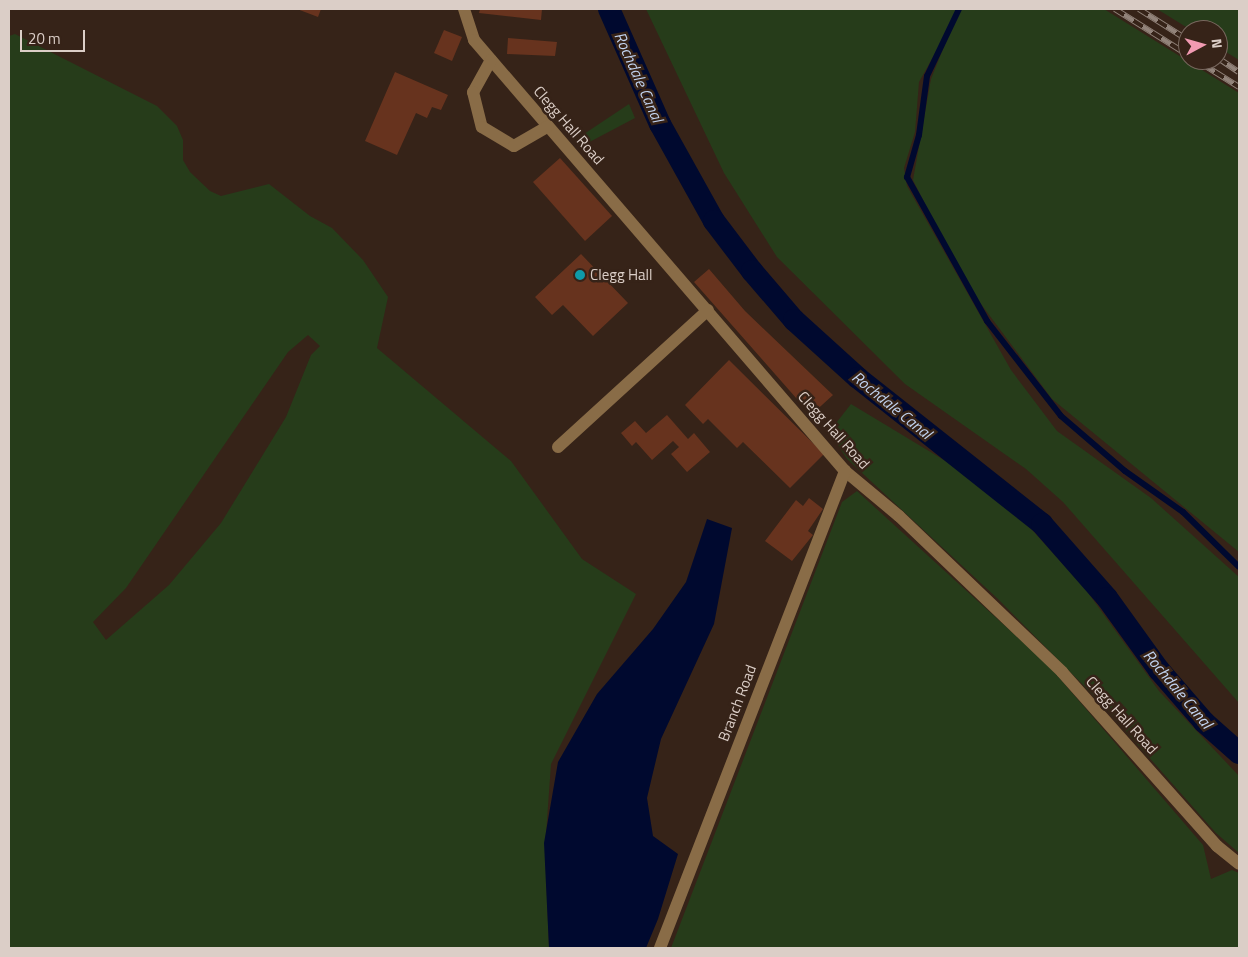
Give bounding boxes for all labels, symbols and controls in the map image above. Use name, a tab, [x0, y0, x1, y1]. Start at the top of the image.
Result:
scale bar	[22, 20, 88, 52]
north arrow	[1178, 20, 1228, 70]
text: 20 m	[28, 27, 61, 50]
water label: Rochdale Canal	[611, 29, 667, 125]
text: N	[1206, 38, 1228, 49]
street label: Clegg Hall Road	[530, 82, 608, 168]
place label: Clegg Hall	[590, 266, 652, 284]
marker: Clegg Hall	[574, 269, 586, 281]
water label: Rochdale Canal	[848, 367, 936, 443]
street label: Clegg Hall Road	[794, 387, 874, 473]
water label: Rochdale Canal	[1139, 646, 1217, 732]
street label: Branch Road	[714, 662, 760, 744]
street label: Clegg Hall Road	[1082, 672, 1162, 758]

